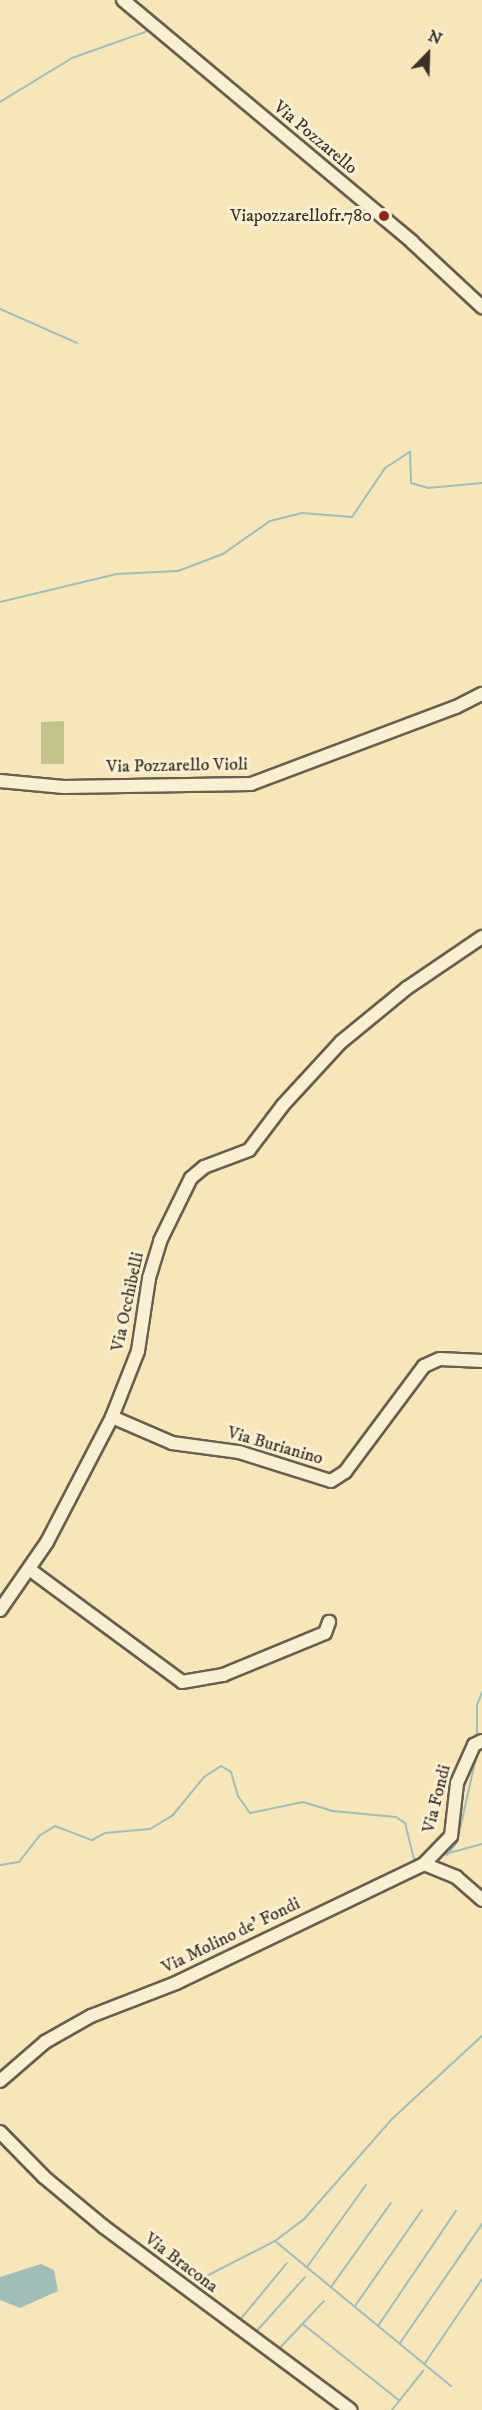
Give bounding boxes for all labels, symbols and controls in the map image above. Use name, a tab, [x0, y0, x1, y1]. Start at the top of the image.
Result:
north arrow	[398, 24, 458, 84]
text: N	[425, 26, 445, 49]
street label: Via Pozzarello	[269, 97, 361, 179]
place label: Viapozzarellofr.780	[230, 205, 372, 227]
marker: Viapozzarellofr.780	[377, 209, 391, 223]
street label: Via Pozzarello Violi	[106, 754, 248, 778]
street label: Via Occhibelli	[107, 1250, 149, 1354]
street label: Via Burianino	[225, 1422, 325, 1470]
street label: Via Fondi	[418, 1763, 456, 1835]
street label: Via Molino de' Fondi	[158, 1893, 304, 1979]
street label: Via Bracona	[140, 2228, 222, 2298]

